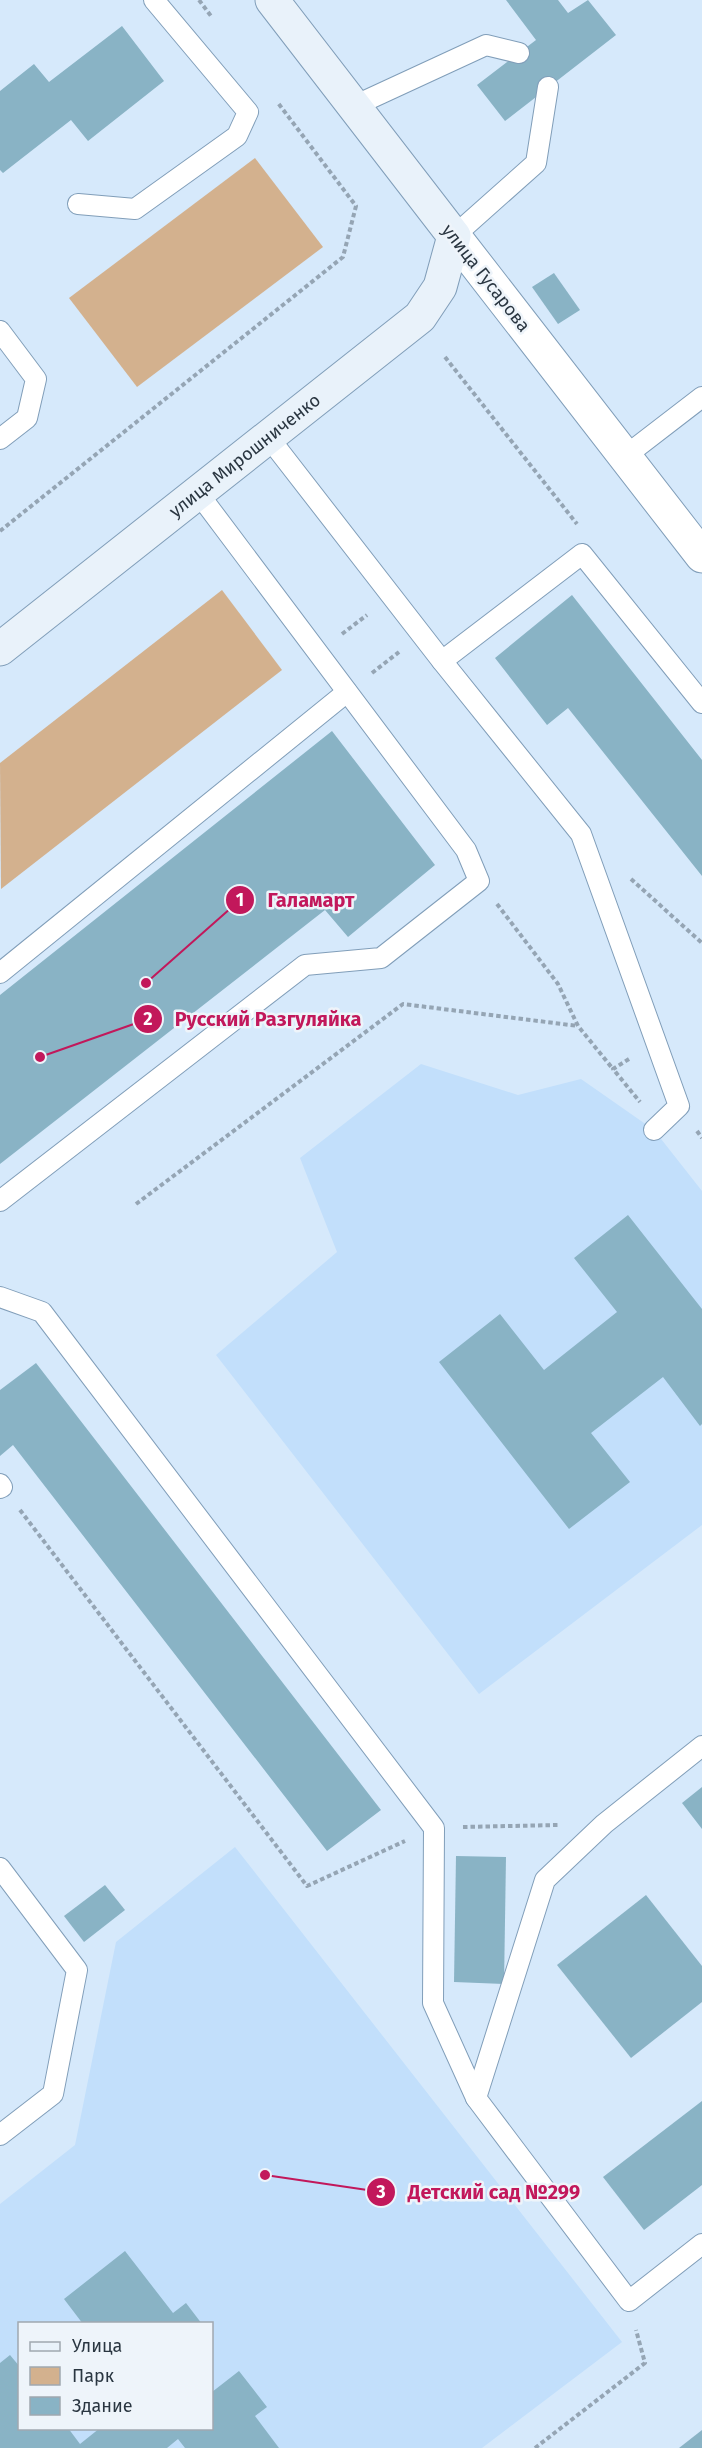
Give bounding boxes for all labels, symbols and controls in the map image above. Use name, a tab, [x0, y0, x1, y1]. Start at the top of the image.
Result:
street label: улица Гусарова	[437, 220, 535, 336]
street label: улица Мирошниченко	[165, 389, 325, 522]
callout: Галамарт	[225, 881, 366, 919]
text: Галамарт	[268, 888, 355, 912]
text: 1	[236, 889, 244, 911]
callout: Русский Разгуляйка	[133, 1000, 374, 1038]
text: Русский Разгуляйка	[175, 1007, 361, 1031]
text: 2	[143, 1008, 153, 1030]
callout: Детский сад №299	[366, 2173, 592, 2211]
text: Детский сад №299	[407, 2180, 580, 2204]
text: 3	[375, 2181, 386, 2203]
legend	[18, 2322, 213, 2430]
text: Улица	[72, 2335, 122, 2357]
text: Парк	[72, 2365, 115, 2387]
text: Здание	[72, 2395, 133, 2417]

